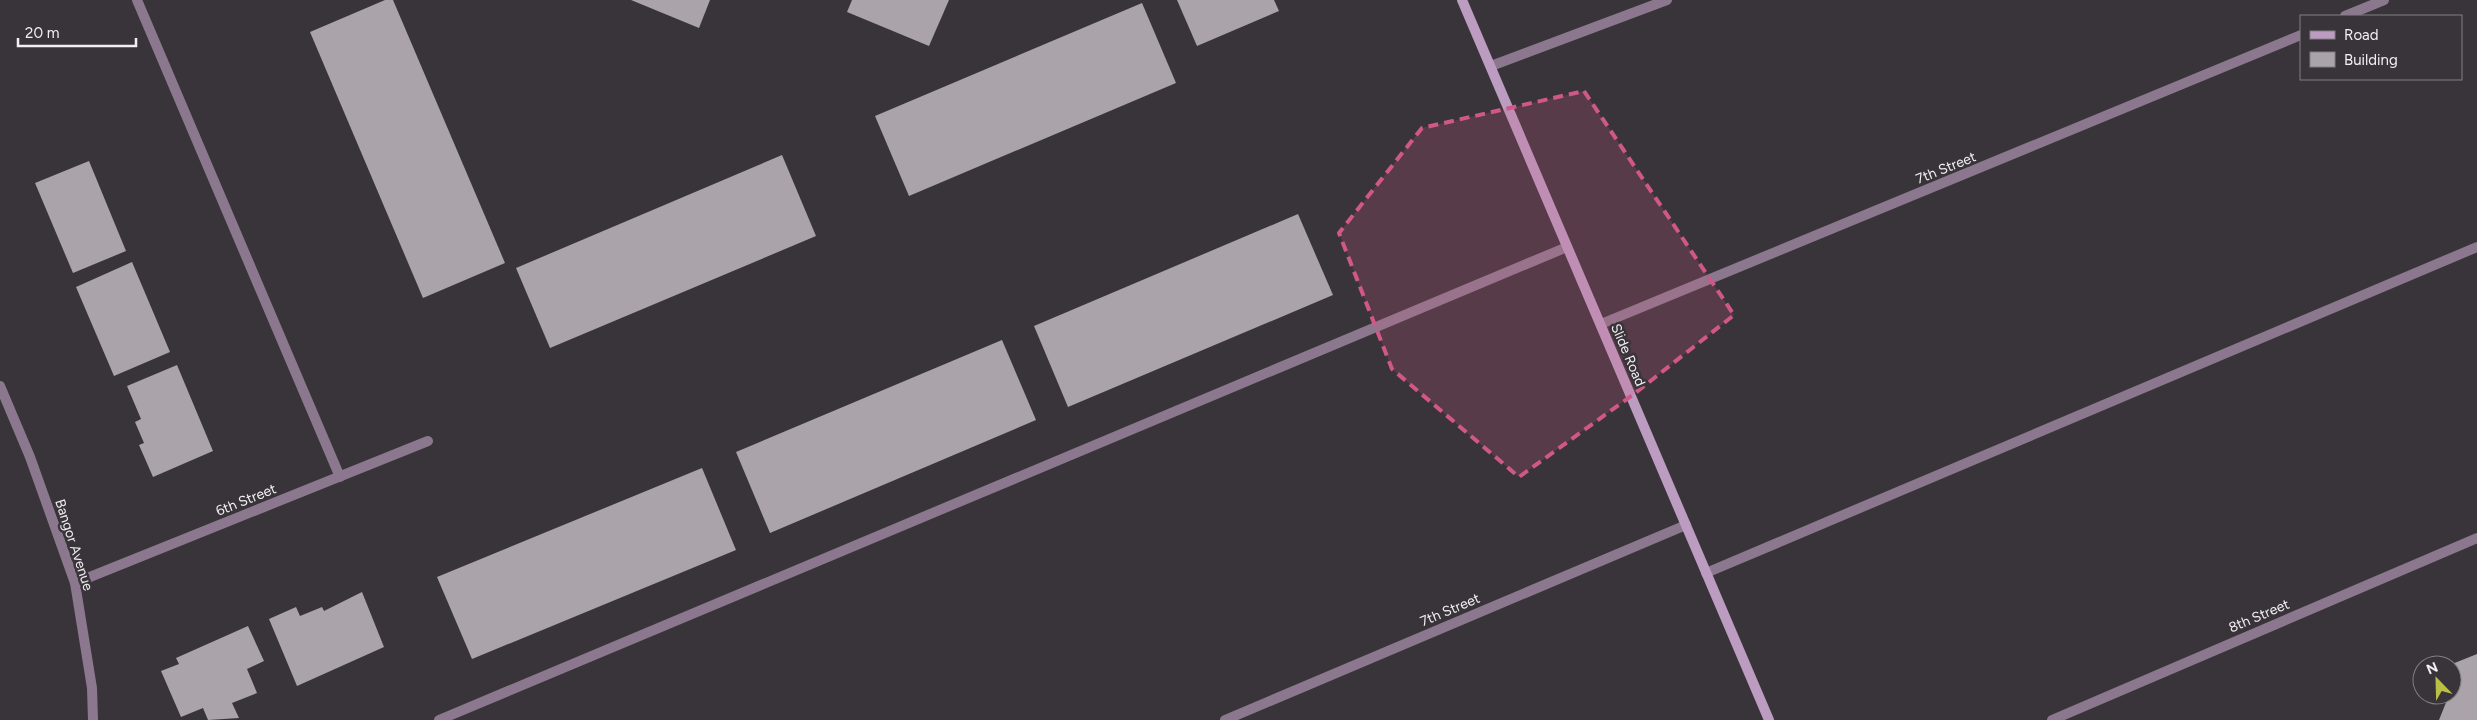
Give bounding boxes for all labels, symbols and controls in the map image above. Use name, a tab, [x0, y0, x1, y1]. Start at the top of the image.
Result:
scale bar	[18, 15, 135, 47]
legend	[2300, 15, 2462, 80]
text: 20 m	[25, 24, 59, 42]
text: Road	[2344, 26, 2379, 44]
text: Building	[2344, 51, 2398, 69]
street label: 7th Street	[1913, 148, 1979, 188]
street label: Slide Road	[1607, 321, 1649, 389]
street label: 6th Street	[213, 480, 279, 520]
street label: Bangor Avenue	[51, 497, 97, 593]
street label: 7th Street	[1418, 590, 1482, 630]
street label: 8th Street	[2226, 596, 2292, 636]
north arrow	[2412, 655, 2462, 705]
text: N	[2424, 659, 2440, 678]

